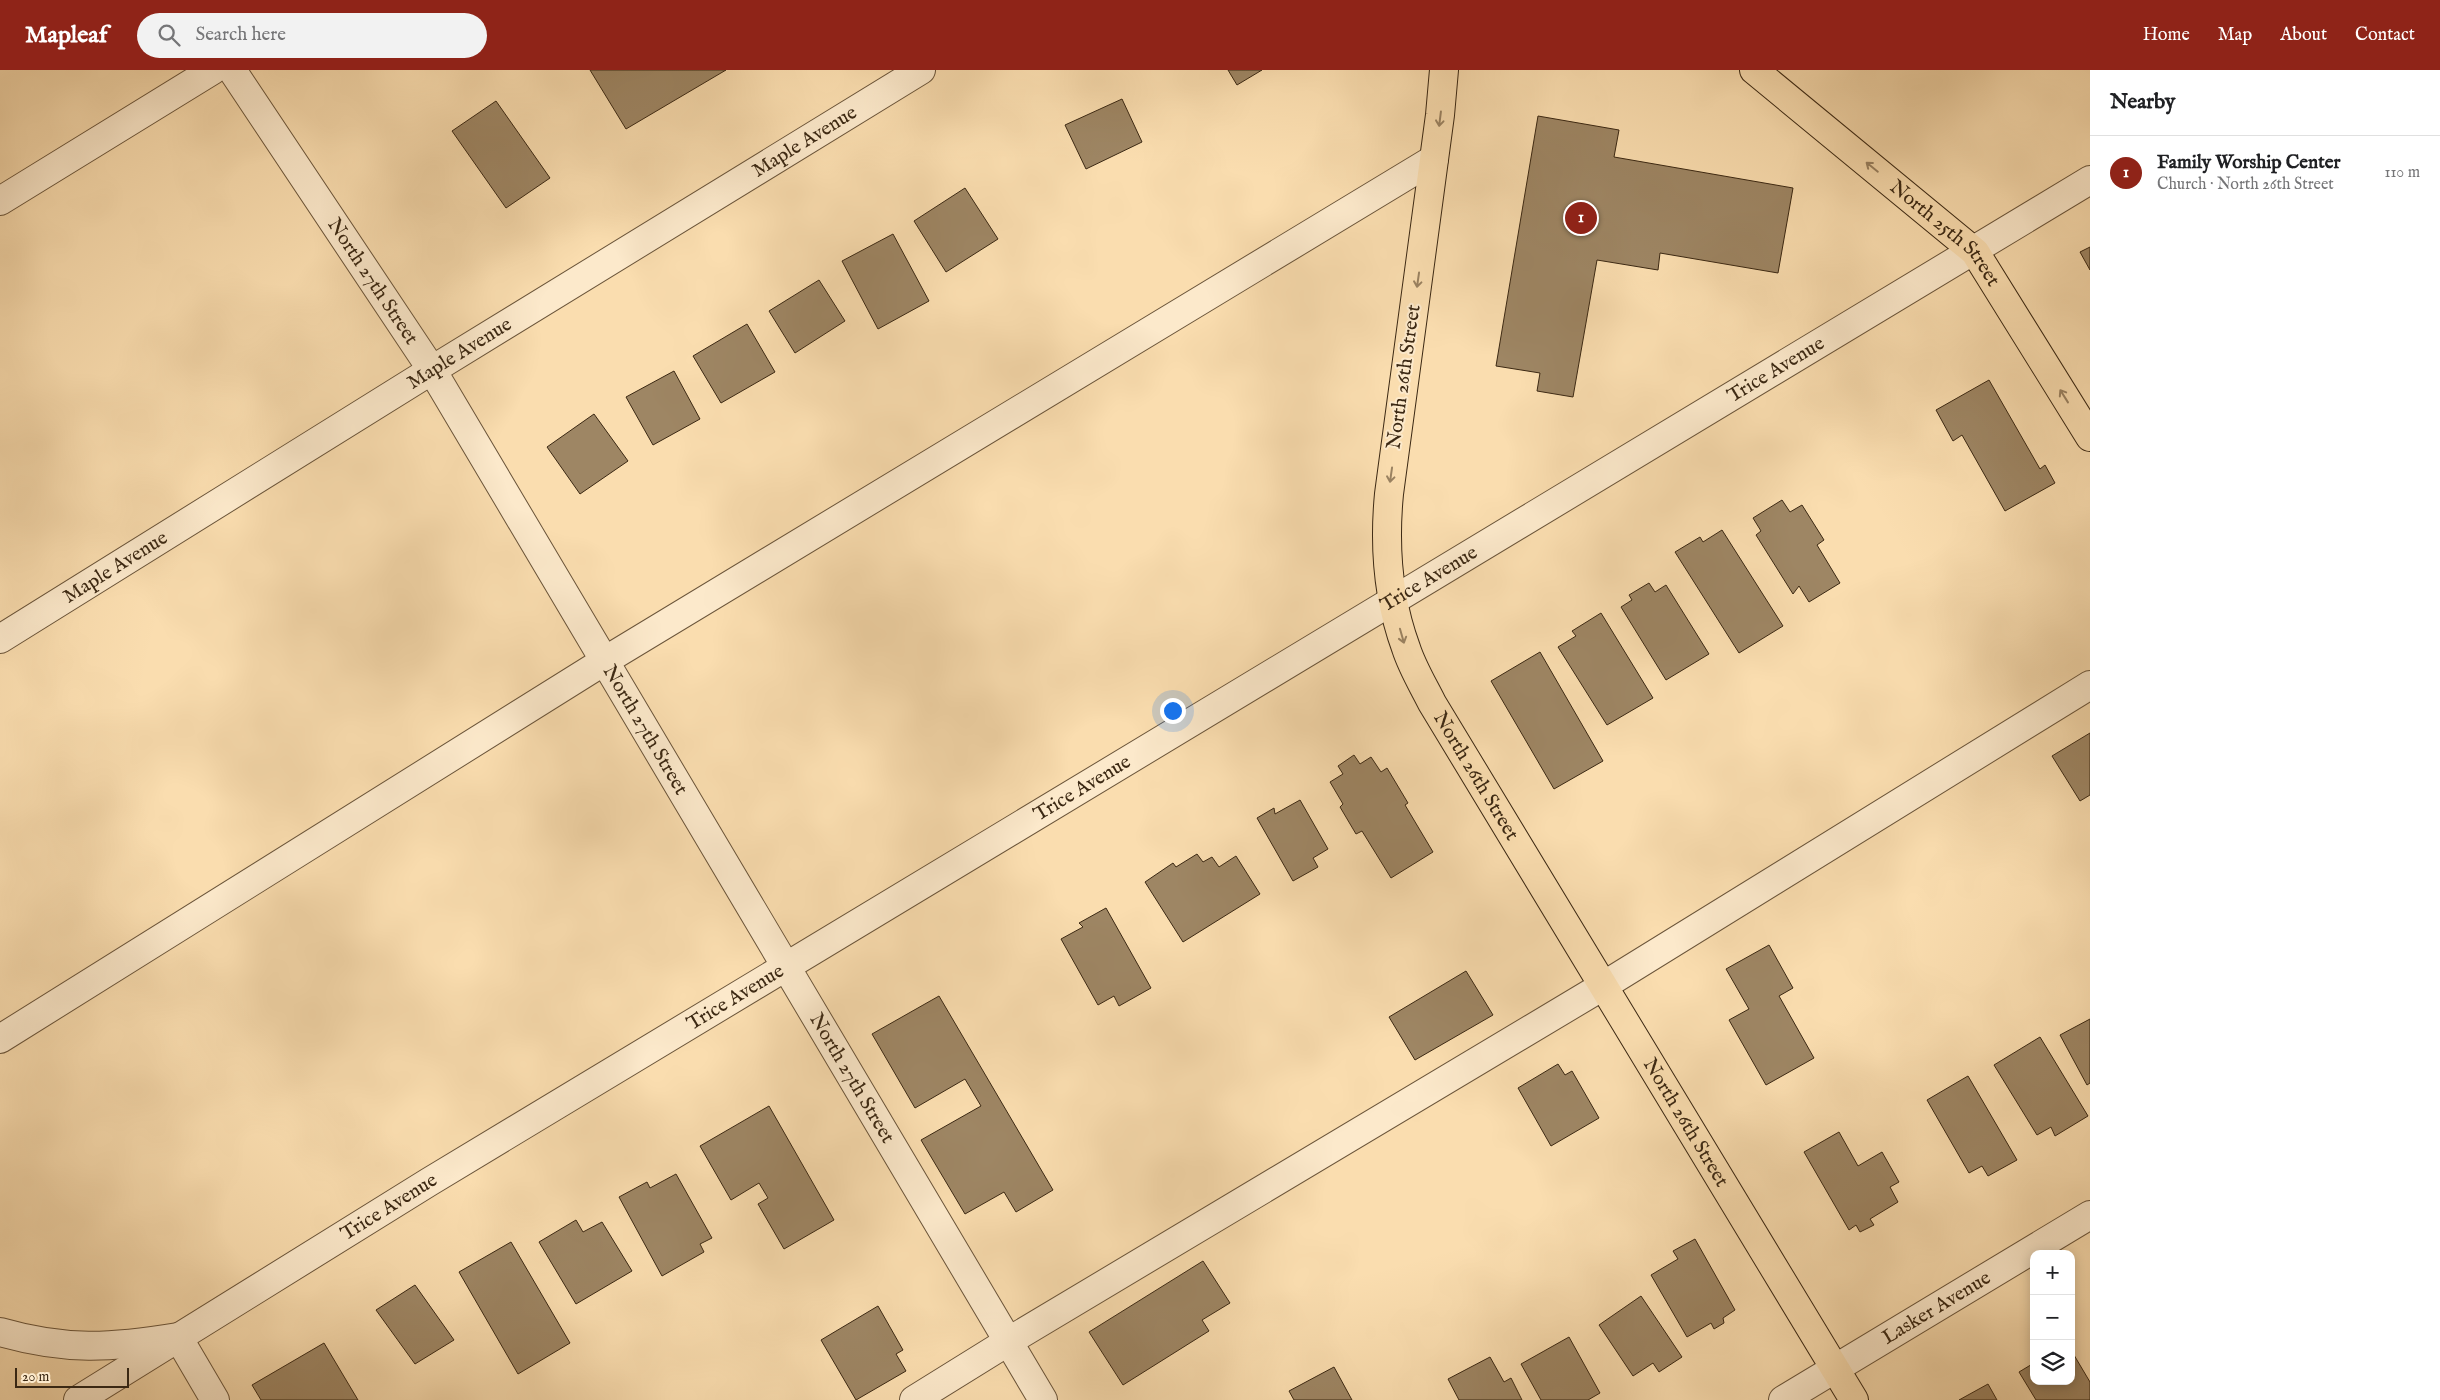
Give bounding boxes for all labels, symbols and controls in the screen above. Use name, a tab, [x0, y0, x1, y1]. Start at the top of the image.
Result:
search box	[137, 13, 487, 58]
text: Mapleaf	[25, 20, 107, 51]
icon: search	[155, 21, 183, 49]
text: Search here	[195, 23, 286, 47]
text: Home	[2143, 24, 2190, 47]
text: Map	[2218, 24, 2252, 47]
text: About	[2280, 24, 2327, 47]
text: Contact	[2355, 24, 2415, 47]
text: Nearby	[2110, 89, 2175, 116]
street label: Maple Avenue	[748, 100, 862, 183]
one-way arrow	[1435, 110, 1445, 126]
text: Family Worship Center	[2157, 151, 2340, 175]
one-way arrow	[1866, 162, 1879, 173]
text: 1	[2123, 163, 2129, 183]
text: 110 m	[2384, 163, 2420, 183]
street label: North 25th Street	[1885, 174, 2006, 291]
text: Church · North 26th Street	[2157, 175, 2334, 195]
pin: 1	[1565, 199, 1597, 237]
street label: North 27th Street	[322, 213, 424, 349]
one-way arrow	[1413, 271, 1423, 287]
street label: North 26th Street	[1381, 303, 1427, 451]
street label: Maple Avenue	[402, 312, 516, 395]
street label: Trice Avenue	[1723, 331, 1829, 408]
one-way arrow	[2059, 389, 2069, 403]
one-way arrow	[1386, 467, 1396, 483]
street label: Maple Avenue	[59, 525, 172, 609]
street label: Trice Avenue	[1376, 540, 1482, 618]
one-way arrow	[1398, 627, 1407, 643]
street label: North 27th Street	[597, 660, 694, 800]
your location	[1160, 698, 1186, 724]
street label: North 26th Street	[1428, 707, 1525, 845]
street label: Trice Avenue	[1029, 749, 1135, 827]
street label: Trice Avenue	[682, 958, 789, 1036]
street label: North 27th Street	[804, 1009, 900, 1148]
street label: North 26th Street	[1637, 1053, 1735, 1192]
street label: Trice Avenue	[336, 1168, 442, 1246]
map controls	[2030, 1250, 2075, 1385]
button: +	[2030, 1250, 2075, 1295]
street label: Lasker Avenue	[1877, 1265, 1995, 1350]
button: −	[2030, 1295, 2075, 1340]
button: layers	[2030, 1340, 2075, 1385]
scale bar	[15, 1365, 129, 1388]
text: 20 m	[22, 1368, 49, 1386]

